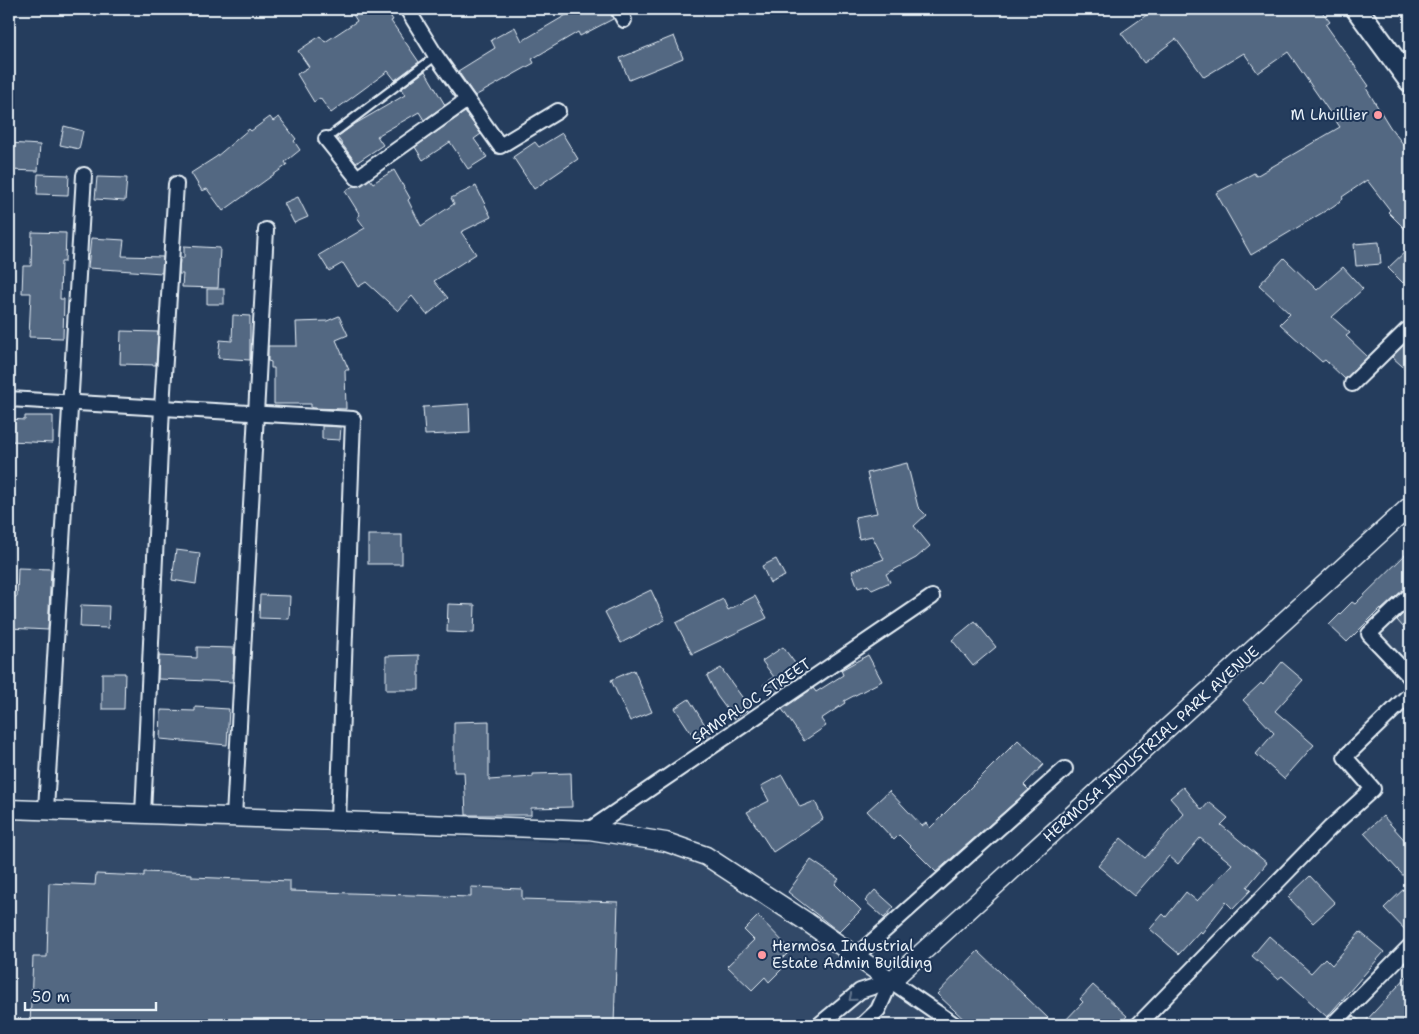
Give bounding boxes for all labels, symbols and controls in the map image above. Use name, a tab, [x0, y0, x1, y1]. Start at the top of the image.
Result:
place label: M Lhuillier	[1291, 105, 1368, 125]
marker: M Lhuillier	[1372, 109, 1384, 121]
street label: HERMOSA INDUSTRIAL PARK AVENUE	[1039, 642, 1263, 846]
street label: SAMPALOC STREET	[687, 654, 815, 748]
place label: Hermosa Industrial Estate Admin Building	[772, 936, 932, 973]
marker: Hermosa Industrial Estate Admin Building	[756, 949, 768, 961]
scale bar	[25, 979, 156, 1011]
text: 50 m	[32, 987, 70, 1007]
one-way arrow	[849, 992, 858, 1000]

